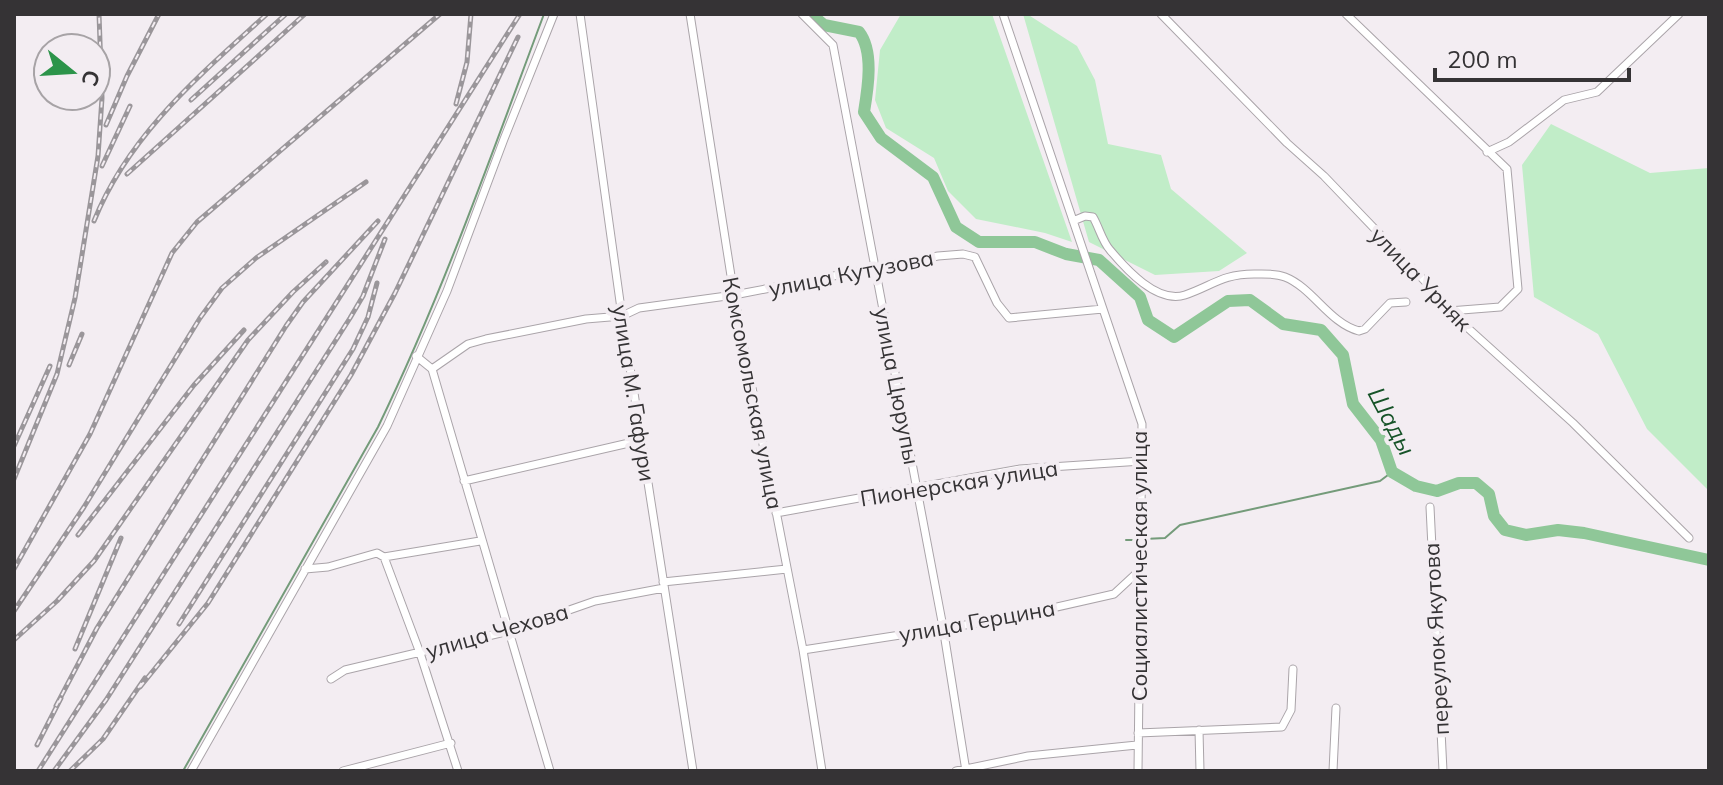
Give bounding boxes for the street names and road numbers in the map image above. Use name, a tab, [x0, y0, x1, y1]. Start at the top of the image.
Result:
street label: улица Урняк	[1364, 221, 1478, 337]
street label: улица Кутузова	[766, 243, 936, 303]
street label: Комсомольская улица	[717, 274, 789, 512]
street label: улица М. Гафури	[606, 303, 662, 483]
street label: улица Цюрупы	[868, 305, 926, 467]
street label: Социалистическая улица	[1125, 431, 1153, 701]
street label: Пионерская улица	[858, 454, 1060, 512]
street label: переулок Якутова	[1417, 542, 1455, 736]
street label: улица Герцина	[897, 593, 1057, 649]
street label: улица Чехова	[422, 597, 572, 665]

